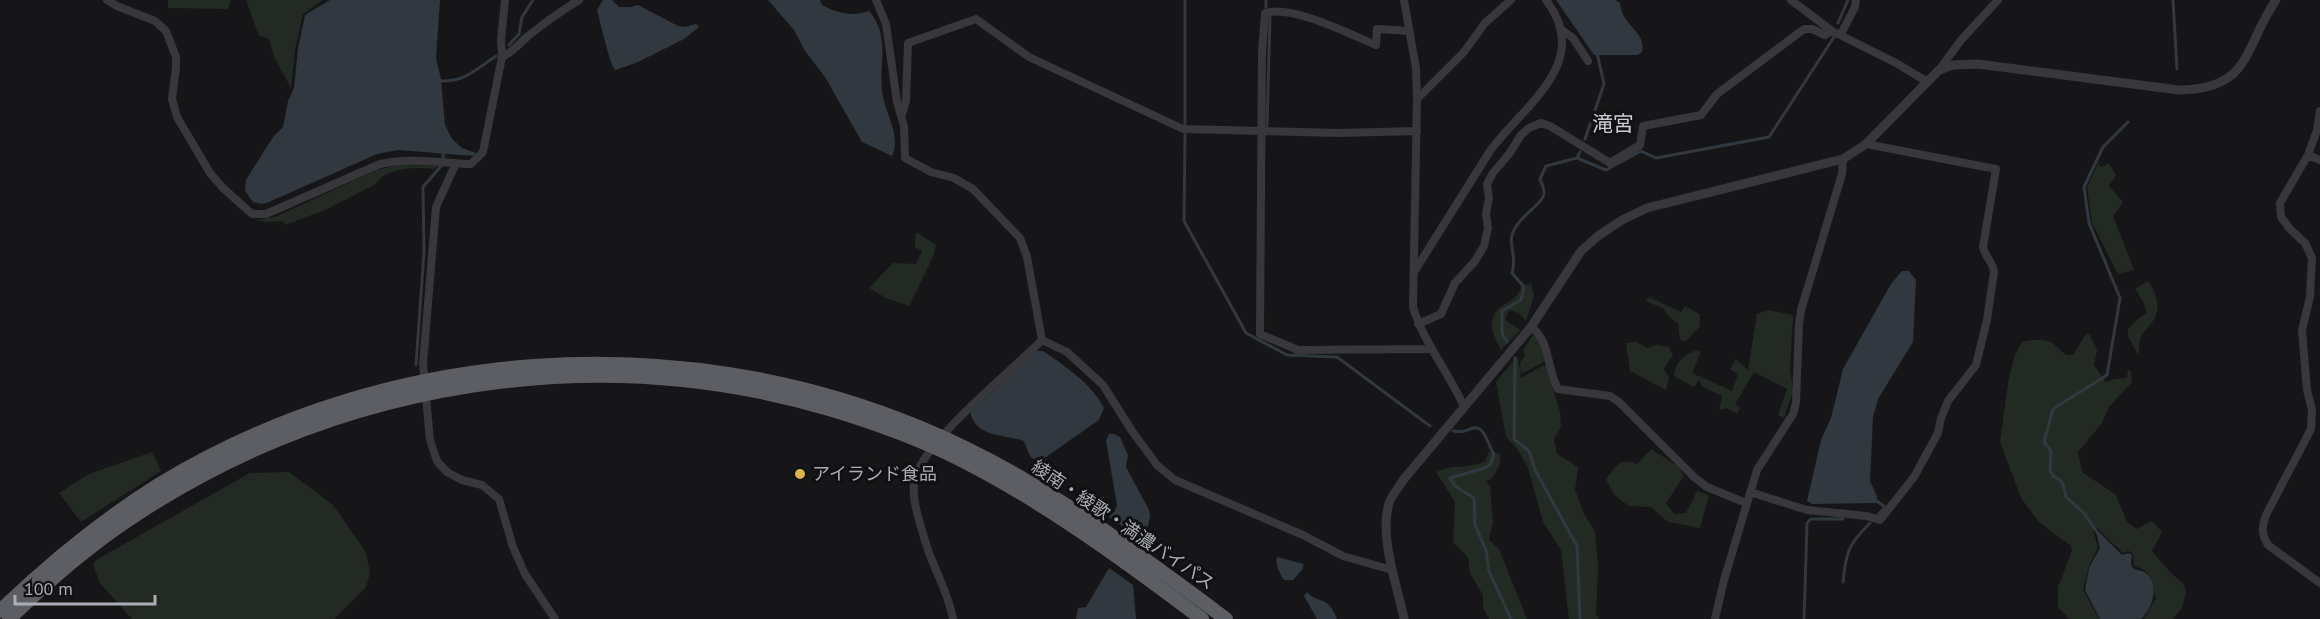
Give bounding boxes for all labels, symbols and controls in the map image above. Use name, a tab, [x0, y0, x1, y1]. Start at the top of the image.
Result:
district label: 滝宮	[1592, 110, 1634, 137]
street label: 綾南・綾歌・満濃バイパス	[1027, 455, 1219, 594]
place label: アイランド食品	[812, 462, 937, 485]
marker: アイランド食品	[793, 467, 807, 481]
scale bar	[15, 568, 154, 606]
text: 100 m	[24, 577, 73, 600]

